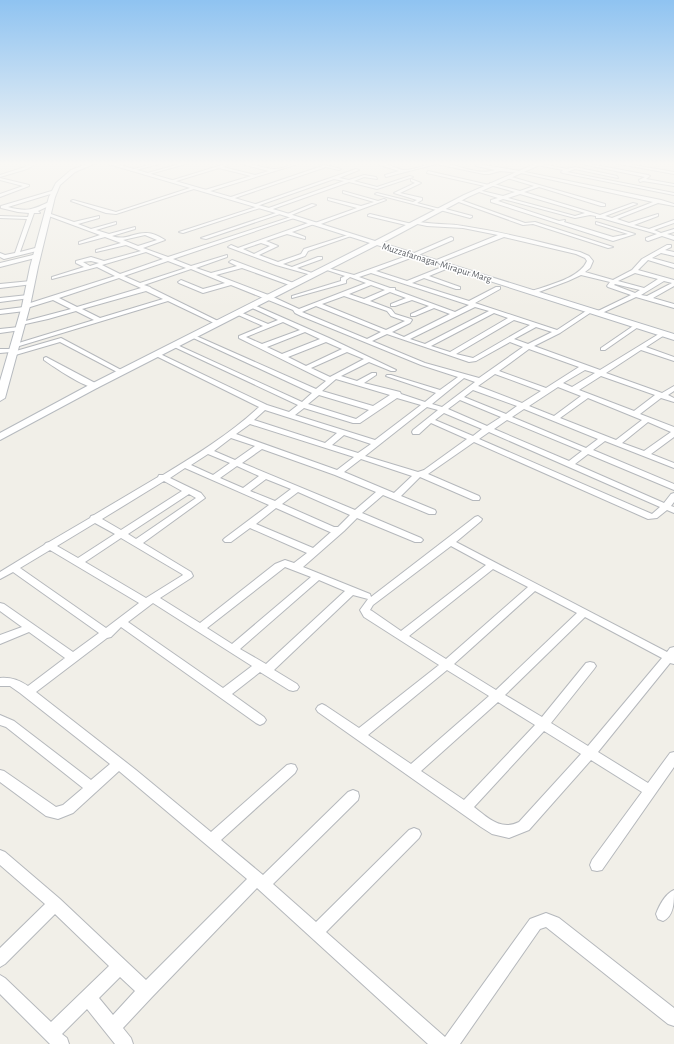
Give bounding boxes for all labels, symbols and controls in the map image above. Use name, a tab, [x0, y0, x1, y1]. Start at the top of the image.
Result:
street label: Muzzafarnagar-Mirapur Marg	[381, 241, 493, 284]

